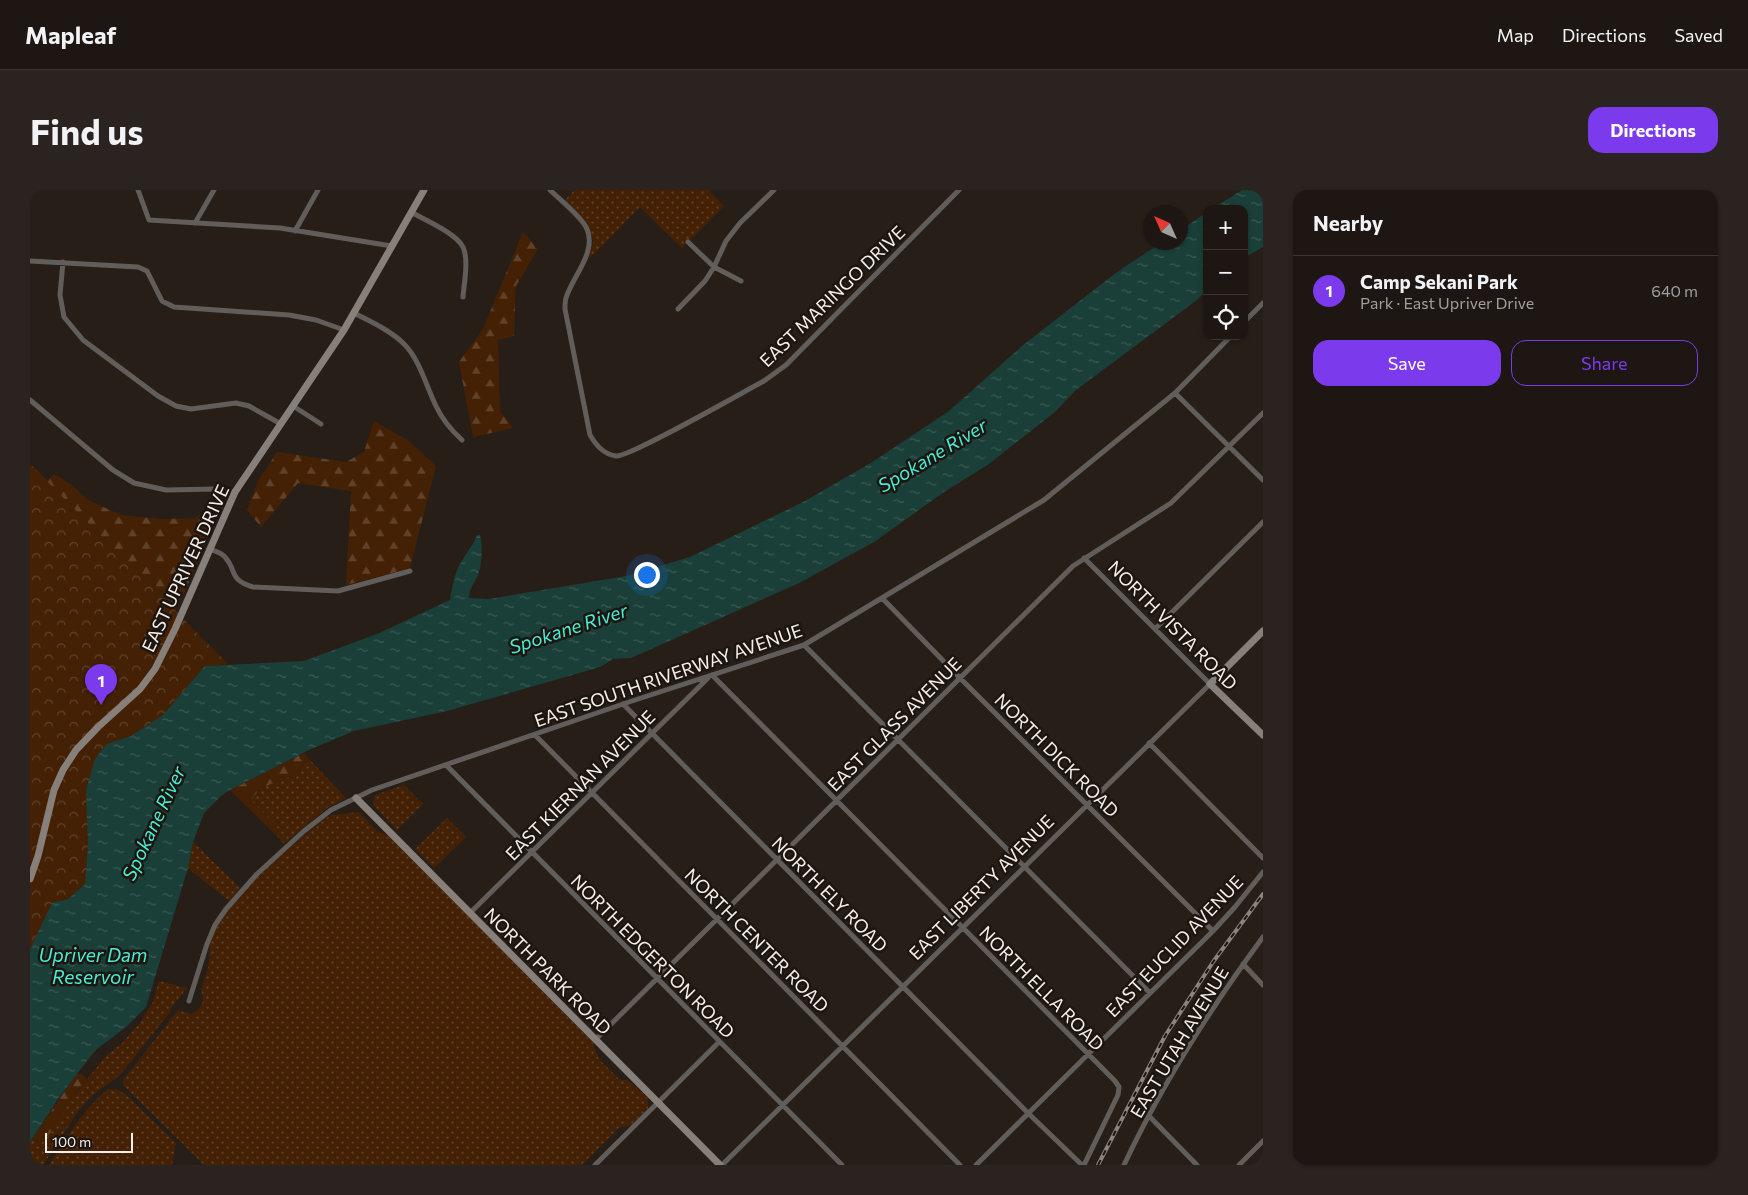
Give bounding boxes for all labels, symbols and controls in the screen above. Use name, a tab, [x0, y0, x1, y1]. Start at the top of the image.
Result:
text: Mapleaf	[25, 20, 116, 49]
text: Map	[1497, 24, 1534, 46]
text: Directions	[1562, 24, 1646, 46]
text: Saved	[1674, 24, 1723, 46]
button: Directions	[1588, 107, 1718, 153]
text: Find us	[30, 109, 144, 152]
north arrow	[1143, 205, 1188, 250]
map controls	[1203, 205, 1248, 340]
button: +	[1203, 205, 1248, 250]
text: Nearby	[1313, 210, 1383, 235]
street label: EAST MARINGO DRIVE	[755, 221, 909, 371]
button: −	[1203, 250, 1248, 295]
text: Camp Sekani Park	[1360, 270, 1518, 293]
text: 1	[1325, 281, 1333, 300]
text: 640 m	[1651, 281, 1698, 300]
text: Park · East Upriver Drive	[1360, 293, 1534, 312]
button: locate	[1203, 295, 1248, 340]
button: Save	[1313, 340, 1501, 386]
button: Share	[1511, 340, 1698, 386]
water label: Spokane River	[873, 413, 992, 497]
street label: EAST UPRIVER DRIVE	[137, 481, 233, 655]
street label: NORTH VISTA ROAD	[1104, 556, 1242, 694]
your location	[634, 562, 660, 588]
water label: Spokane River	[506, 598, 632, 658]
street label: EAST SOUTH RIVERWAY AVENUE	[531, 619, 805, 731]
street label: EAST GLASS AVENUE	[822, 652, 966, 796]
pin: 1	[85, 664, 117, 705]
street label: NORTH DICK ROAD	[990, 688, 1124, 822]
street label: EAST KIERNAN AVENUE	[501, 706, 659, 864]
water label: Spokane River	[117, 761, 190, 884]
street label: EAST LIBERTY AVENUE	[904, 810, 1058, 964]
street label: NORTH ELY ROAD	[768, 832, 892, 956]
street label: NORTH CENTER ROAD	[680, 863, 834, 1017]
street label: NORTH EDGERTON ROAD	[567, 870, 739, 1042]
street label: EAST EUCLID AVENUE	[1101, 871, 1247, 1021]
street label: NORTH PARK ROAD	[480, 903, 616, 1039]
street label: NORTH ELLA ROAD	[975, 921, 1109, 1055]
water label: Upriver Dam Reservoir	[39, 943, 147, 988]
street label: EAST UTAH AVENUE	[1125, 962, 1233, 1122]
scale bar	[45, 1130, 132, 1153]
text: 100 m	[52, 1133, 91, 1150]

